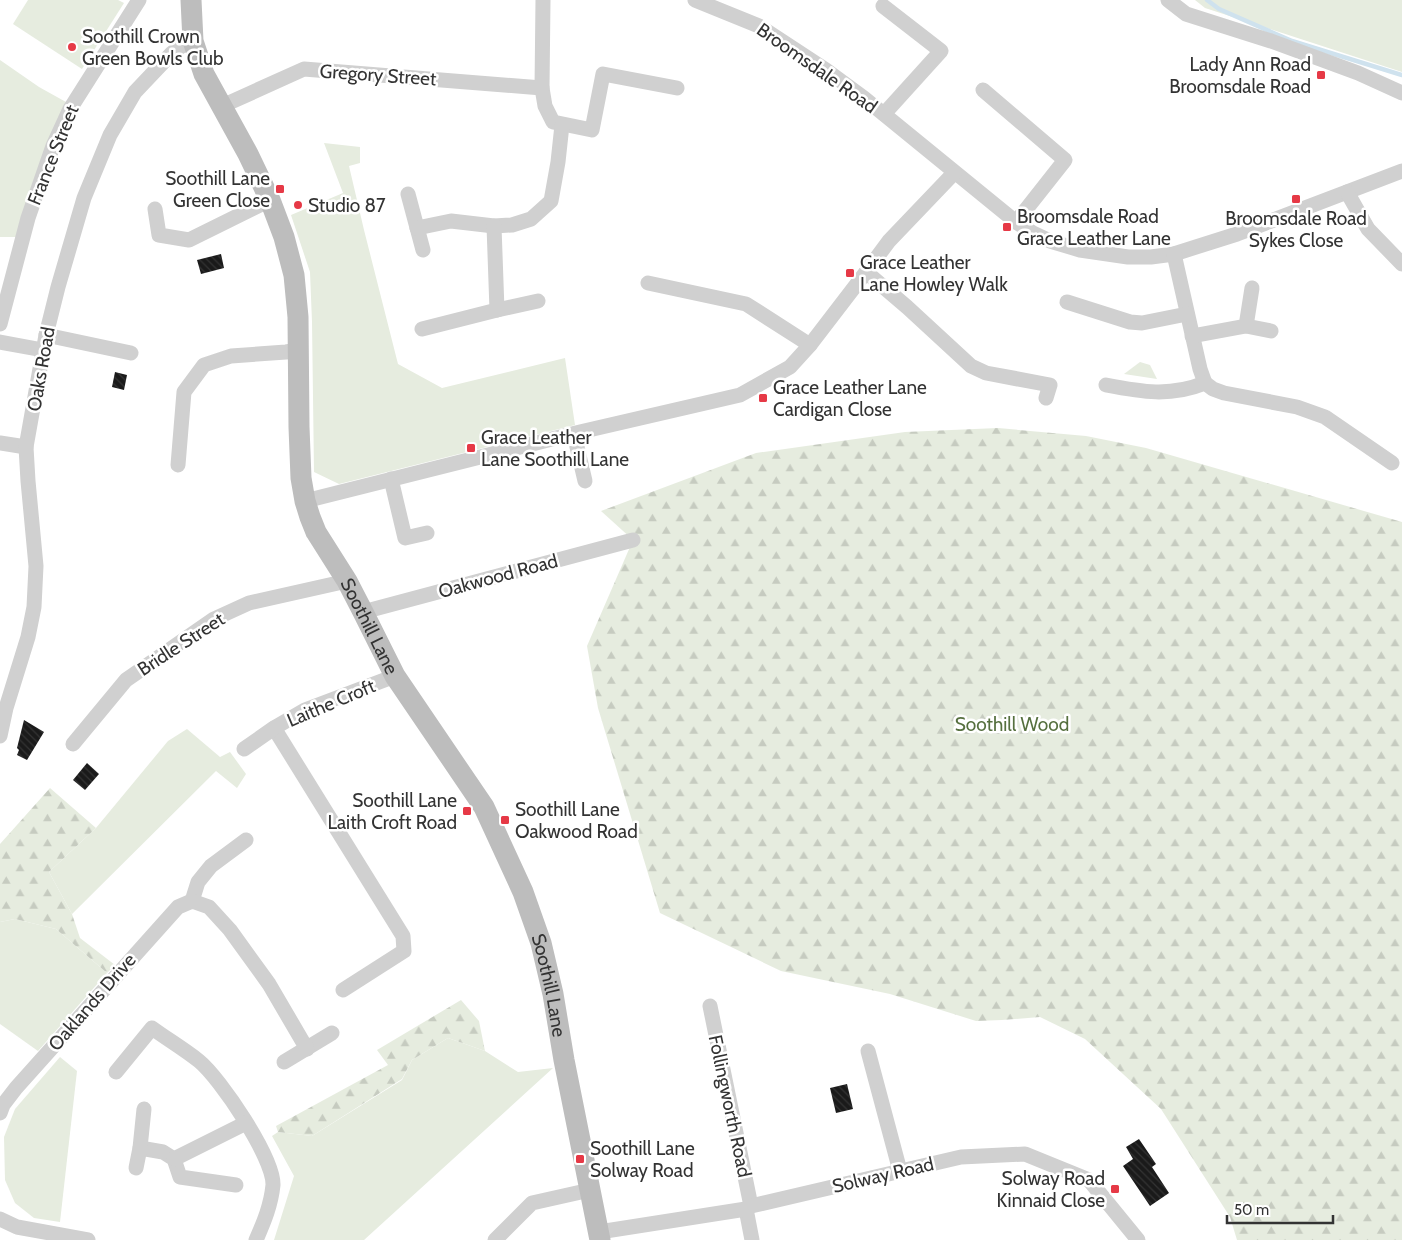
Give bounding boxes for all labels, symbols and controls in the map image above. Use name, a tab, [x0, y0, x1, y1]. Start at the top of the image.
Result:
street label: Broomsdale Road	[752, 18, 882, 118]
place label: Soothill Crown Green Bowls Club	[82, 25, 224, 70]
marker: Soothill Crown Green Bowls Club	[66, 41, 78, 53]
place label: Lady Ann Road Broomsdale Road	[1169, 53, 1311, 98]
street label: Gregory Street	[319, 59, 438, 91]
marker: Lady Ann Road Broomsdale Road	[1315, 69, 1327, 81]
street label: France Street	[22, 101, 84, 208]
place label: Soothill Lane Green Close	[165, 167, 270, 212]
marker: Soothill Lane Green Close	[274, 183, 286, 195]
marker: Broomsdale Road Sykes Close	[1290, 193, 1302, 205]
place label: Studio 87	[308, 194, 386, 217]
marker: Studio 87	[292, 199, 304, 211]
place label: Broomsdale Road Grace Leather Lane	[1017, 205, 1171, 250]
place label: Broomsdale Road Sykes Close	[1225, 207, 1367, 252]
marker: Broomsdale Road Grace Leather Lane	[1001, 221, 1013, 233]
place label: Grace Leather Lane Howley Walk	[860, 251, 1008, 296]
marker: Grace Leather Lane Howley Walk	[844, 267, 856, 279]
street label: Oaks Road	[22, 325, 60, 413]
place label: Grace Leather Lane Cardigan Close	[773, 376, 927, 421]
marker: Grace Leather Lane Cardigan Close	[757, 392, 769, 404]
place label: Grace Leather Lane Soothill Lane	[481, 426, 629, 471]
marker: Grace Leather Lane Soothill Lane	[465, 442, 477, 454]
street label: Oakwood Road	[436, 549, 560, 603]
street label: Soothill Lane	[336, 574, 404, 678]
street label: Bridle Street	[133, 607, 229, 681]
street label: Laithe Croft	[283, 674, 379, 732]
park label: Soothill Wood	[955, 713, 1069, 736]
place label: Soothill Lane Laith Croft Road	[327, 789, 457, 834]
place label: Soothill Lane Oakwood Road	[515, 798, 638, 843]
marker: Soothill Lane Laith Croft Road	[461, 805, 473, 817]
marker: Soothill Lane Oakwood Road	[499, 814, 511, 826]
street label: Soothill Lane	[527, 930, 571, 1039]
street label: Oaklands Drive	[43, 948, 141, 1055]
street label: Follingworth Road	[704, 1033, 756, 1179]
place label: Soothill Lane Solway Road	[590, 1137, 695, 1182]
street label: Solway Road	[830, 1152, 936, 1198]
marker: Soothill Lane Solway Road	[574, 1153, 586, 1165]
place label: Solway Road Kinnaid Close	[996, 1167, 1105, 1212]
marker: Solway Road Kinnaid Close	[1109, 1183, 1121, 1195]
scale bar	[1227, 1192, 1333, 1224]
text: 50 m	[1234, 1201, 1269, 1219]

